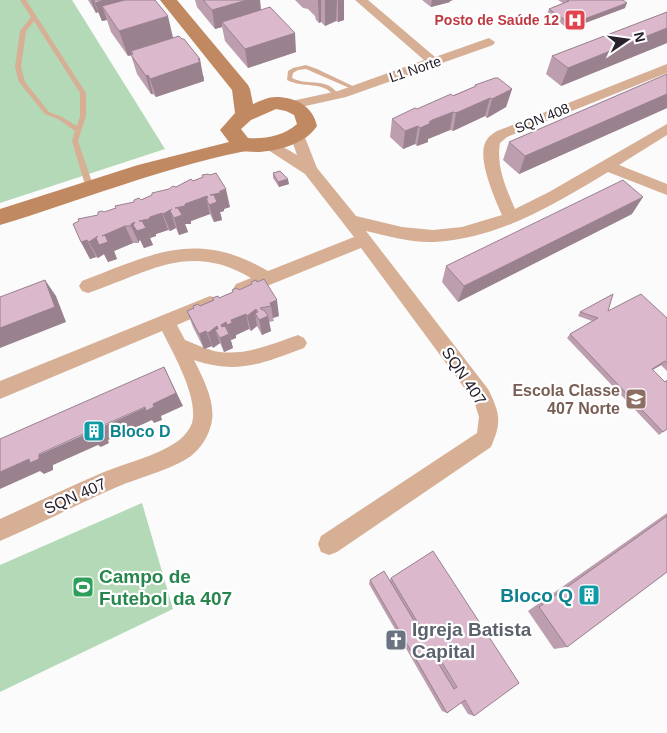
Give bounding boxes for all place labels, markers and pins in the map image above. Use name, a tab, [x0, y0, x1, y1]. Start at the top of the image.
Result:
hospital icon: Posto de Saúde 12	[563, 8, 587, 32]
place label: Posto de Saúde 12	[435, 12, 559, 28]
place label: Escola Classe 407 Norte	[512, 382, 620, 417]
school or university icon: Escola Classe 407 Norte	[624, 387, 648, 411]
building icon: Bloco D	[82, 419, 106, 443]
place label: Bloco D	[110, 423, 170, 440]
place label: Campo de Futebol da 407	[99, 566, 232, 609]
sports icon: Campo de Futebol da 407	[71, 575, 95, 599]
building icon: Bloco Q	[577, 583, 601, 607]
place label: Bloco Q	[500, 585, 573, 606]
place label: Igreja Batista Capital	[412, 619, 532, 662]
church icon: Igreja Batista Capital	[384, 628, 408, 652]

